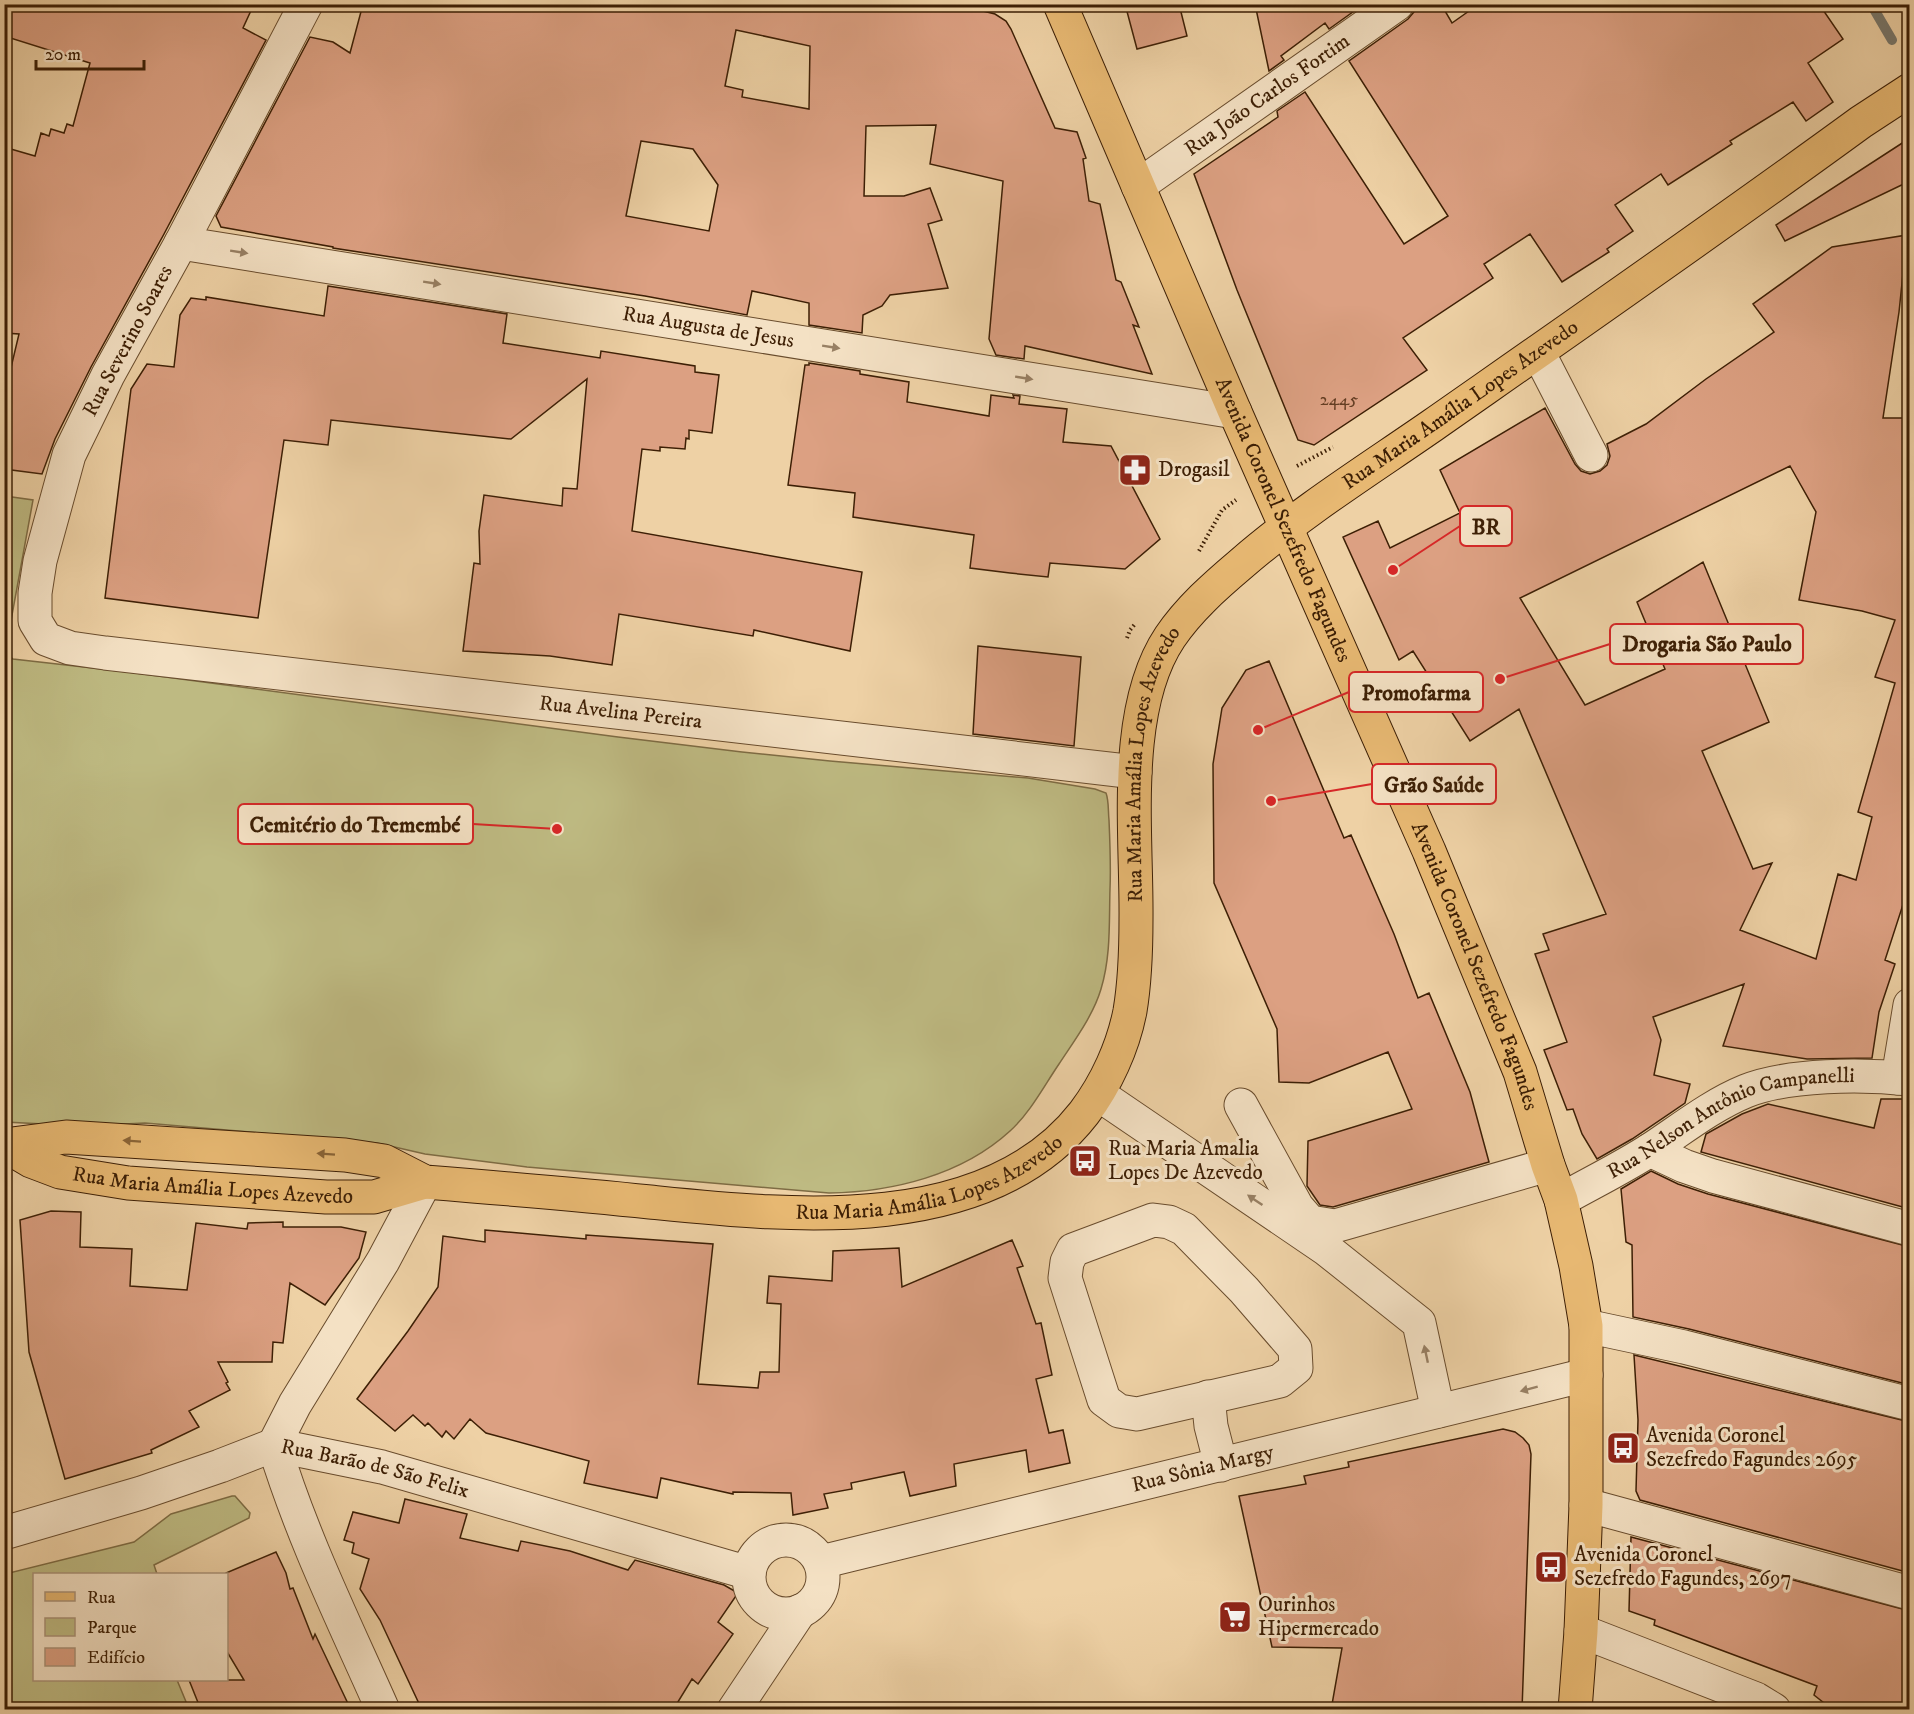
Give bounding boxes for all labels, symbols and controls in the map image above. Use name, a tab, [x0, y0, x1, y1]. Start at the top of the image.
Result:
street label: Rua João Carlos Fortim	[1180, 28, 1355, 162]
scale bar	[36, 33, 144, 71]
text: 20 m	[45, 44, 81, 66]
one-way arrow	[230, 248, 249, 257]
street label: Rua Severino Soares	[77, 261, 179, 421]
one-way arrow	[422, 279, 441, 288]
street label: Rua Augusta de Jesus	[621, 301, 796, 354]
street label: Rua Maria Amália Lopes Azevedo	[1337, 314, 1584, 496]
one-way arrow	[822, 343, 841, 352]
one-way arrow	[1015, 374, 1034, 383]
street label: Avenida Coronel Sezefredo Fagundes	[1209, 374, 1357, 666]
house number: 2445	[1320, 389, 1358, 411]
pharmacy icon: Drogasil	[1117, 452, 1153, 488]
place label: Drogasil	[1158, 457, 1230, 483]
callout: BR	[1460, 506, 1512, 546]
text: BR	[1472, 514, 1501, 541]
street label: Rua Maria Amália Lopes Azevedo	[1121, 621, 1186, 903]
callout: Drogaria São Paulo	[1610, 624, 1803, 664]
text: Drogaria São Paulo	[1622, 631, 1792, 658]
callout: Promofarma	[1349, 672, 1483, 712]
text: Promofarma	[1361, 680, 1471, 707]
street label: Rua Avelina Pereira	[538, 690, 704, 735]
callout: Grão Saúde	[1372, 764, 1496, 804]
text: Grão Saúde	[1384, 772, 1484, 799]
callout: Cemitério do Tremembé	[238, 804, 473, 844]
text: Cemitério do Tremembé	[250, 812, 461, 839]
street label: Avenida Coronel Sezefredo Fagundes	[1405, 818, 1544, 1113]
street label: Rua Nelson Antônio Campanelli	[1603, 1063, 1855, 1185]
street label: Rua Maria Amália Lopes Azevedo	[795, 1130, 1069, 1226]
one-way arrow	[122, 1136, 141, 1145]
place label: Rua Maria Amalia Lopes De Azevedo	[1108, 1136, 1263, 1186]
bus stop icon: Rua Maria Amalia Lopes De Azevedo	[1067, 1143, 1103, 1179]
one-way arrow	[317, 1149, 336, 1158]
street label: Rua Maria Amália Lopes Azevedo	[71, 1161, 353, 1210]
one-way arrow	[1246, 1195, 1263, 1206]
one-way arrow	[1420, 1345, 1430, 1363]
one-way arrow	[1520, 1385, 1539, 1395]
place label: Avenida Coronel Sezefredo Fagundes 2695	[1646, 1423, 1857, 1473]
bus stop icon: Avenida Coronel Sezefredo Fagundes 2695	[1605, 1430, 1641, 1466]
street label: Rua Barão de São Felix	[279, 1434, 472, 1504]
street label: Rua Sônia Margy	[1129, 1439, 1277, 1499]
place label: Avenida Coronel Sezefredo Fagundes, 2697	[1574, 1542, 1791, 1592]
bus stop icon: Avenida Coronel Sezefredo Fagundes, 2697	[1533, 1549, 1569, 1585]
legend	[33, 1573, 228, 1681]
text: Rua	[87, 1587, 116, 1609]
place label: Ourinhos Hipermercado	[1258, 1592, 1379, 1642]
supermarket icon: Ourinhos Hipermercado	[1217, 1599, 1253, 1635]
text: Parque	[87, 1617, 137, 1639]
text: Edifício	[87, 1647, 145, 1669]

